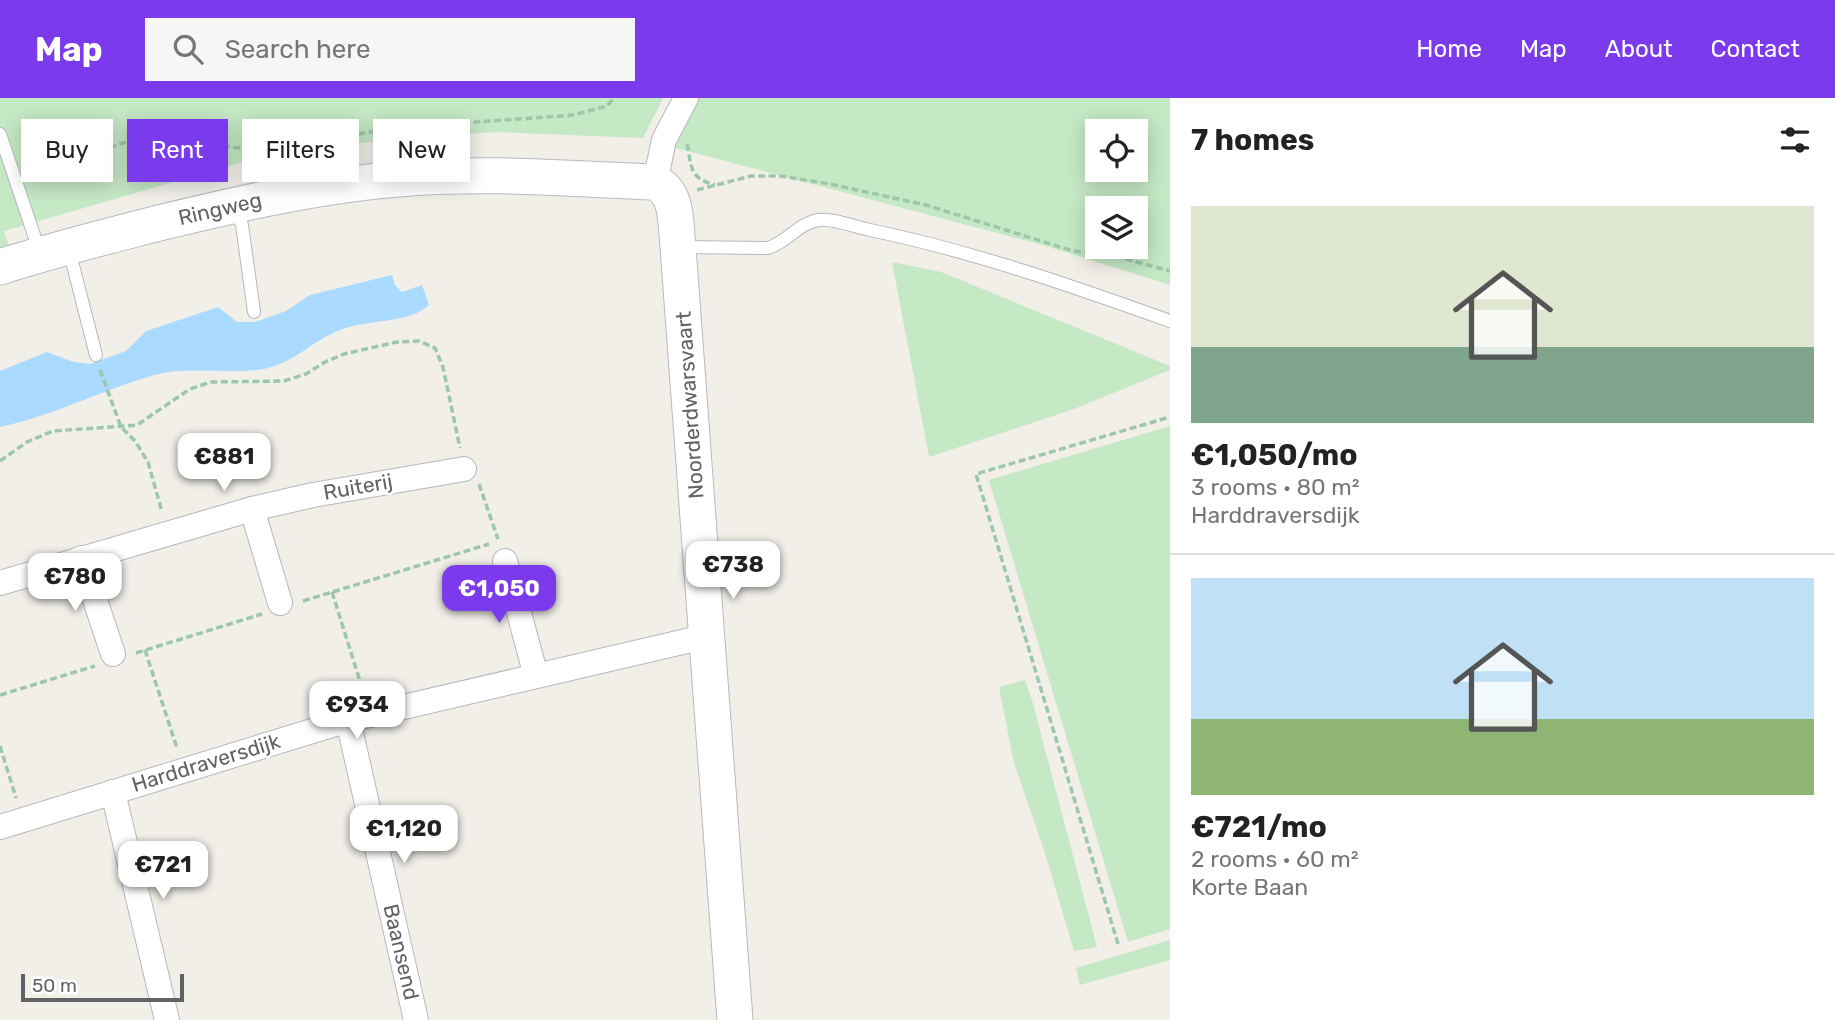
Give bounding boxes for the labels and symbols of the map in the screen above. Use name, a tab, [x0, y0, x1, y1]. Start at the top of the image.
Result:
street label: Ringweg	[176, 187, 264, 230]
street label: Noorderdwarsvaart	[670, 310, 709, 500]
pin: €881	[183, 434, 265, 493]
street label: Ruiterij	[321, 468, 394, 505]
pin: €738	[692, 542, 774, 601]
pin: €780	[34, 554, 116, 613]
pin: €1,050	[442, 566, 556, 625]
pin: €934	[316, 682, 398, 741]
street label: Harddraversdijk	[129, 728, 283, 797]
pin: €1,120	[347, 806, 461, 865]
pin: €721	[122, 842, 204, 901]
street label: Baansend	[378, 902, 425, 1002]
scale bar	[21, 971, 184, 1003]

